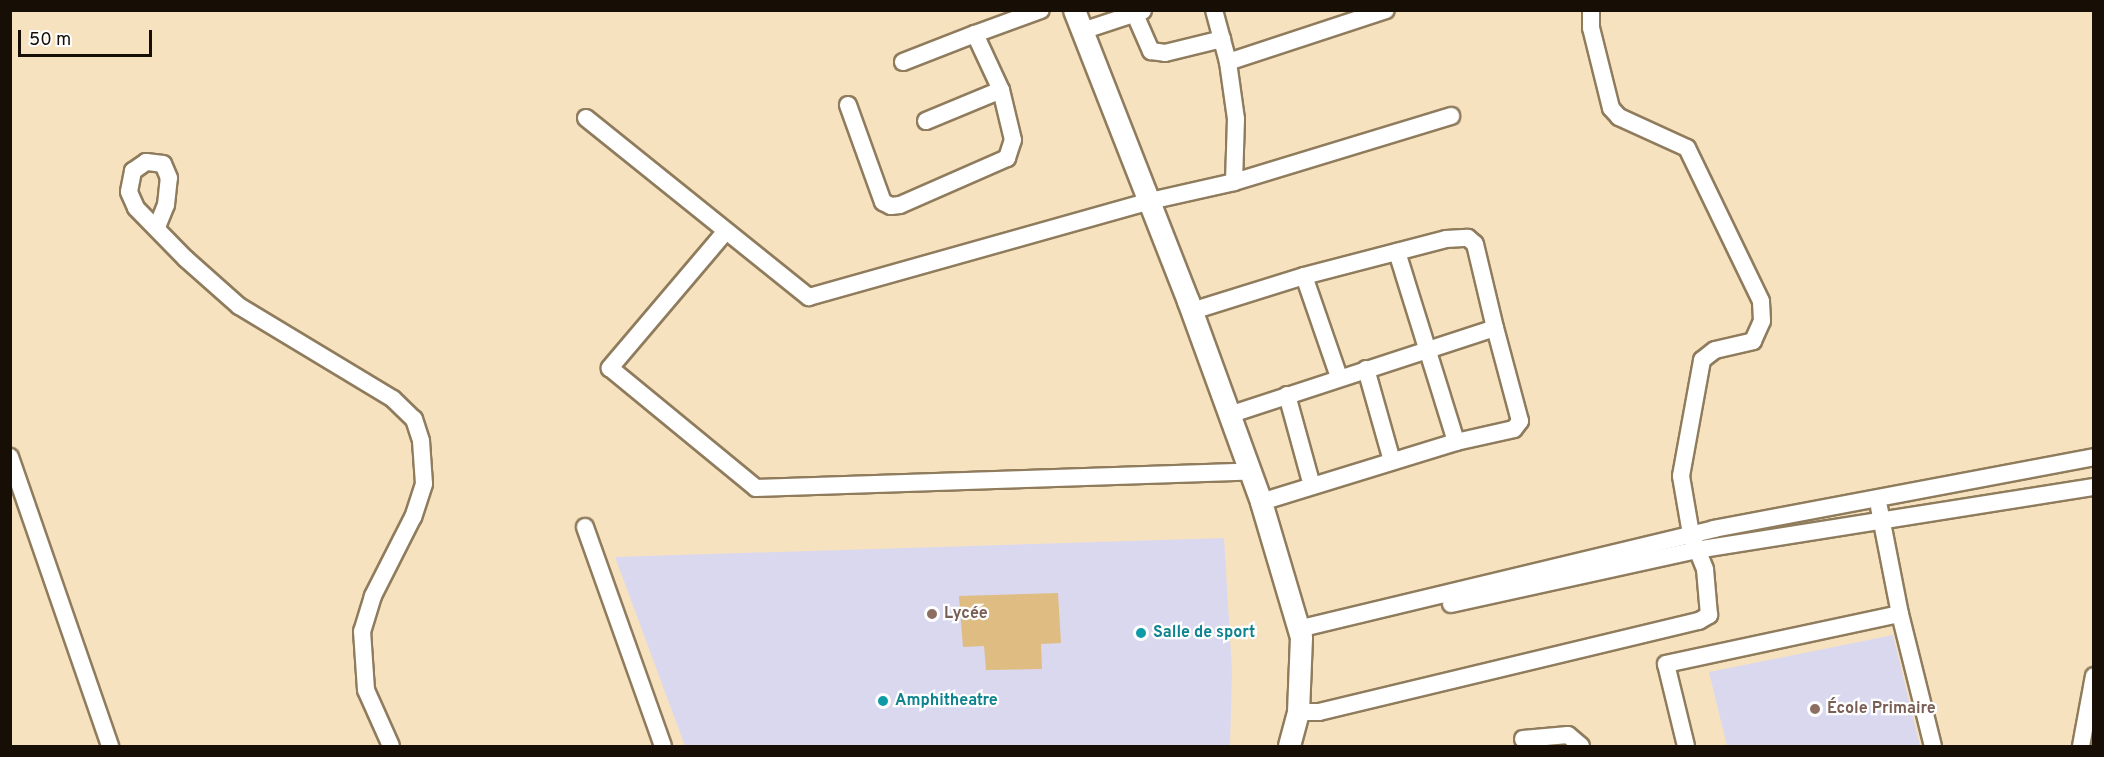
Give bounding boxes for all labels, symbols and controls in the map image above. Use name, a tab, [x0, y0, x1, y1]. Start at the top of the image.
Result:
scale bar	[21, 18, 154, 56]
text: 50 m	[29, 29, 71, 52]
place label: Lycée	[944, 604, 988, 624]
marker: Lycée	[925, 607, 939, 621]
place label: Salle de sport	[1153, 623, 1255, 643]
marker: Salle de sport	[1134, 626, 1148, 640]
place label: Amphitheatre	[895, 691, 998, 711]
marker: Amphitheatre	[876, 694, 890, 708]
place label: École Primaire	[1827, 699, 1936, 719]
marker: École Primaire	[1808, 702, 1822, 716]

